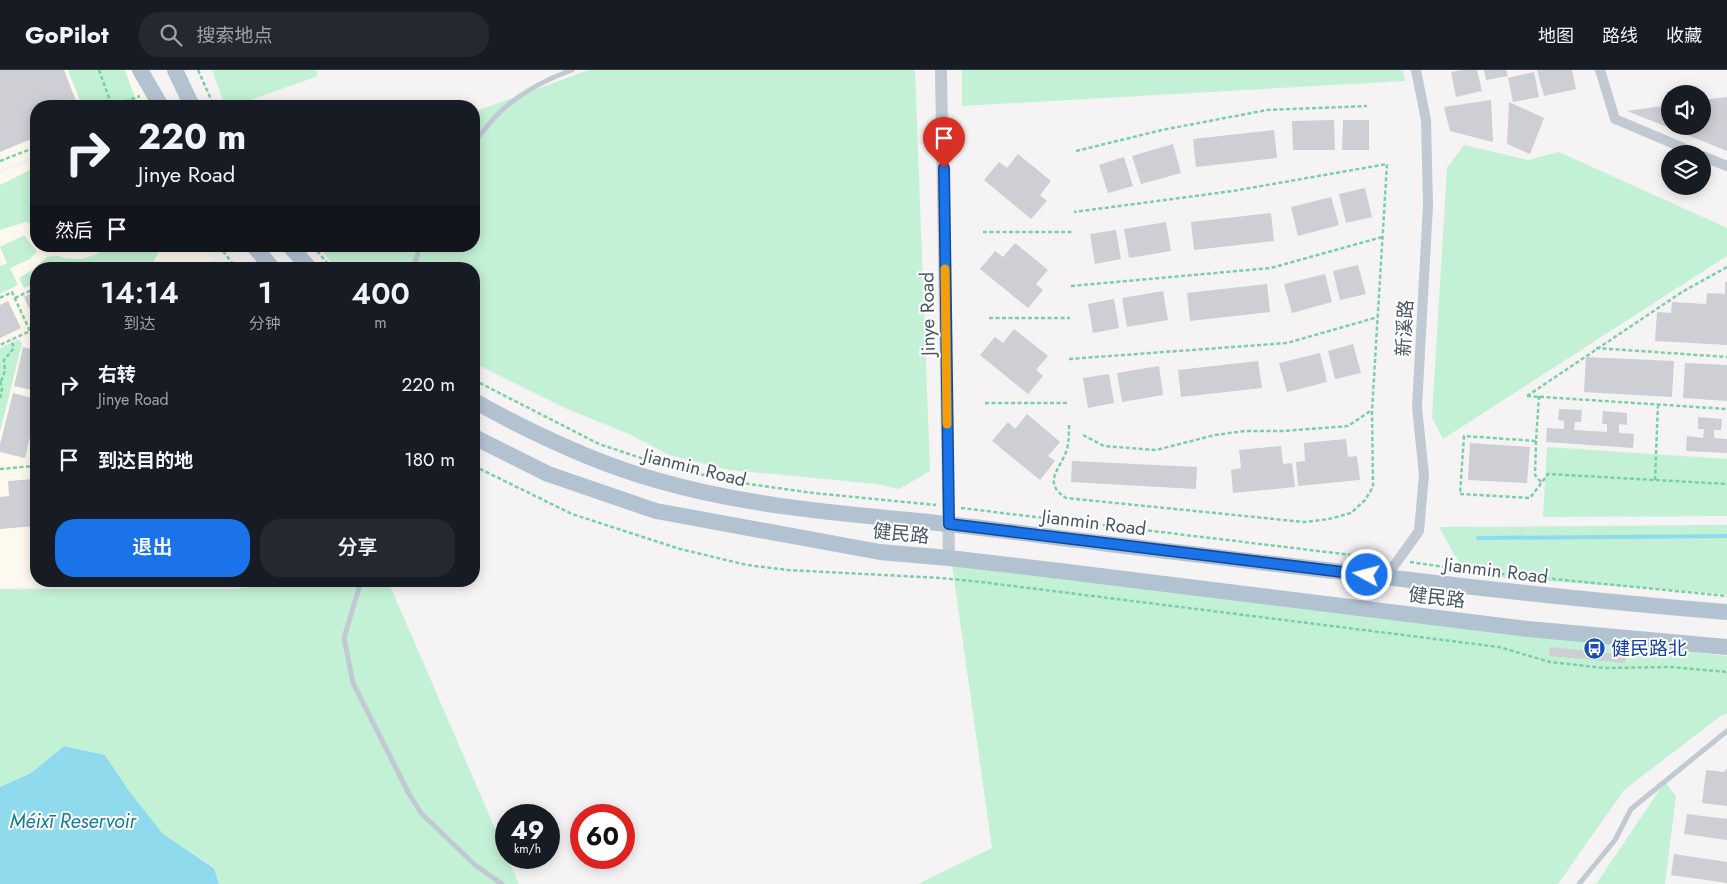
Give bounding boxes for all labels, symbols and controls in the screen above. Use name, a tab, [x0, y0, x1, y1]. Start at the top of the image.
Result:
search box	[139, 12, 489, 57]
text: GoPilot	[25, 17, 109, 52]
icon: search	[157, 21, 185, 49]
text: 搜索地点	[197, 22, 273, 49]
text: 地图	[1538, 23, 1574, 49]
text: 路线	[1602, 23, 1638, 49]
text: 收藏	[1666, 23, 1702, 49]
map controls	[1661, 85, 1711, 195]
button: sound	[1661, 85, 1711, 135]
text: 220 m	[138, 112, 246, 162]
pin	[923, 117, 965, 168]
icon: right	[55, 120, 120, 185]
icon: arrive	[930, 124, 958, 152]
button: layers	[1661, 145, 1711, 195]
text: Jinye Road	[138, 158, 235, 190]
icon: arrive	[103, 215, 131, 243]
text: 然后	[55, 217, 93, 244]
text: 14:14	[100, 271, 179, 314]
text: 1	[258, 271, 272, 314]
text: 400	[351, 272, 410, 315]
street label: Jinye Road	[913, 272, 942, 359]
street label: 新溪路	[1390, 299, 1419, 357]
text: m	[374, 311, 387, 334]
text: 到达	[124, 312, 156, 335]
text: 分钟	[249, 312, 281, 335]
text: 右转	[98, 361, 136, 388]
icon: right	[55, 371, 83, 399]
text: 220 m	[401, 371, 455, 398]
text: Jinye Road	[98, 388, 169, 411]
street label: Jianmin Road	[638, 441, 749, 493]
icon: arrive	[55, 446, 83, 474]
text: 180 m	[404, 446, 455, 473]
text: 到达目的地	[98, 447, 193, 474]
street label: Jianmin Road	[1037, 502, 1148, 542]
street label: 健民路	[871, 517, 931, 550]
button: 退出	[55, 519, 250, 577]
button: 分享	[260, 519, 455, 577]
position arrow	[1340, 548, 1392, 600]
street label: Jianmin Road	[1439, 550, 1550, 590]
street label: 健民路	[1407, 581, 1467, 614]
place label: 健民路北	[1611, 635, 1687, 662]
bus stop icon: 健民路北	[1583, 636, 1607, 660]
speed limit sign: 60	[570, 804, 635, 869]
water label: Méixī Reservoir	[10, 807, 138, 836]
text: 49	[510, 812, 545, 848]
text: km/h	[514, 840, 541, 858]

